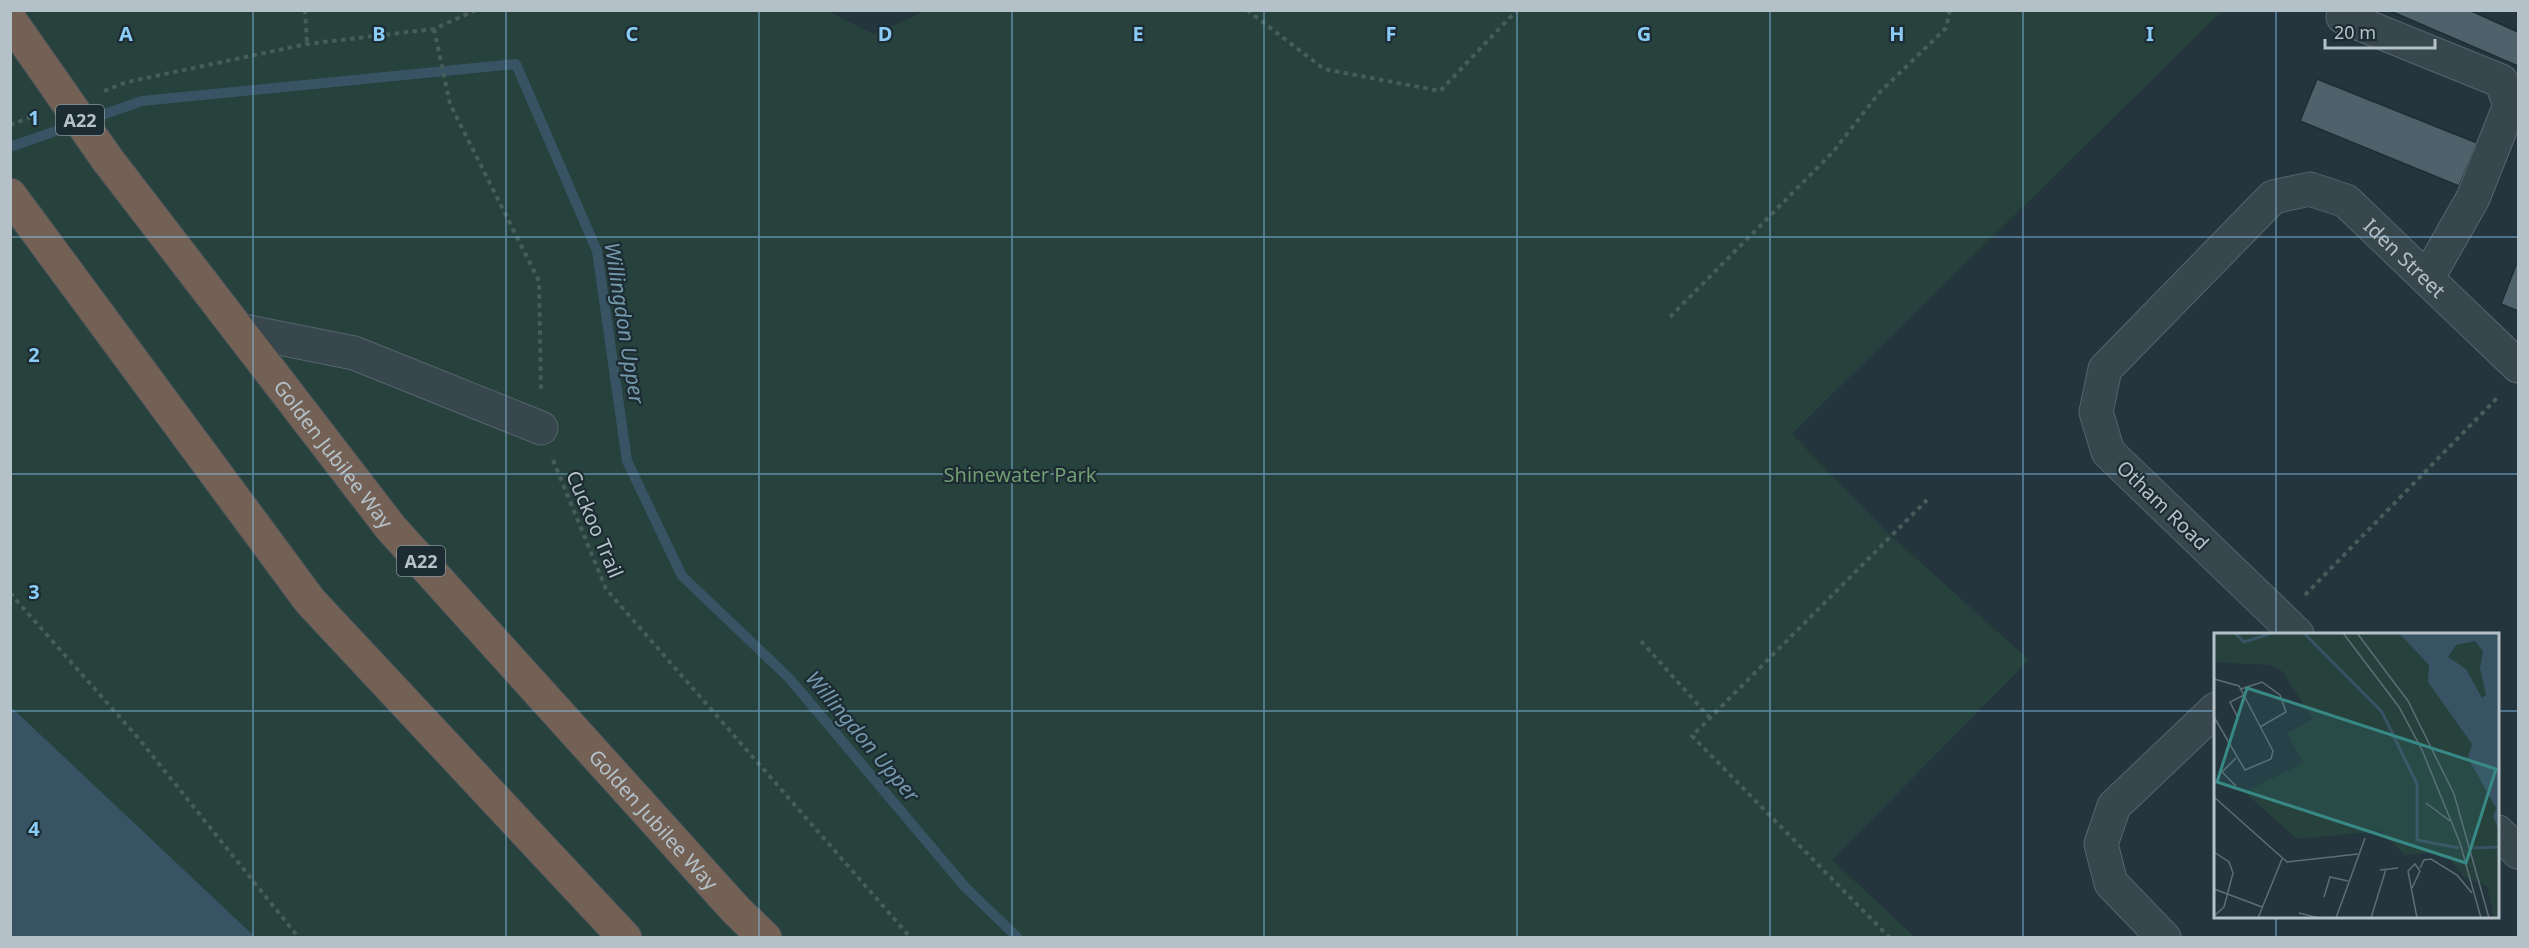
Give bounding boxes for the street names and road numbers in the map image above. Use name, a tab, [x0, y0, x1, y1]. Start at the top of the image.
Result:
road number: A22	[56, 105, 104, 135]
street label: Iden Street	[2358, 212, 2452, 303]
street label: Golden Jubilee Way	[268, 374, 400, 534]
street label: Otham Road	[2111, 454, 2215, 556]
street label: Cuckoo Trail	[560, 466, 630, 582]
road number: A22	[397, 546, 445, 576]
street label: Golden Jubilee Way	[583, 743, 725, 896]

